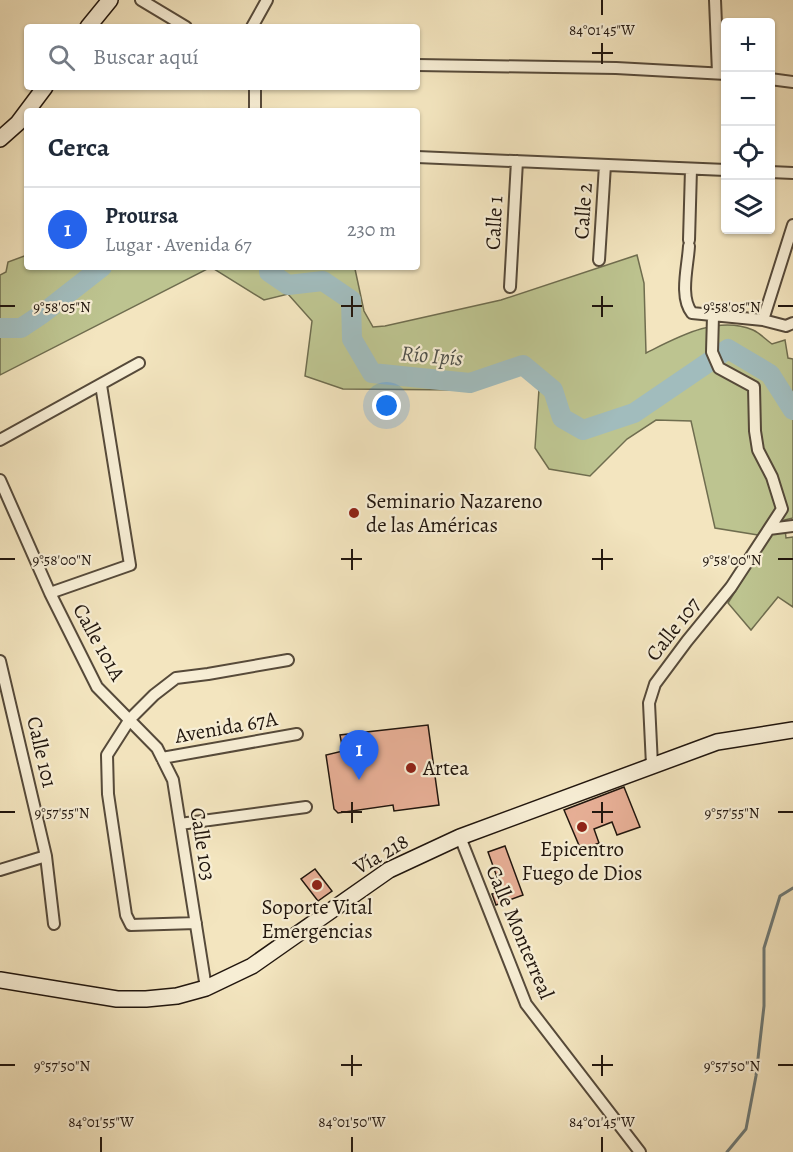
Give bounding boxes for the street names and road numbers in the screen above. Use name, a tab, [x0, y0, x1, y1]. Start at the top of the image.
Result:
street label: Calle 2	[567, 182, 599, 240]
street label: Calle 1	[479, 195, 509, 251]
street label: Calle 107	[639, 591, 707, 667]
street label: Calle 101A	[66, 598, 132, 686]
street label: Avenida 67A	[172, 704, 280, 750]
street label: Calle 101	[20, 714, 64, 790]
street label: Calle 103	[183, 805, 223, 883]
street label: Vía 218	[348, 827, 414, 881]
street label: Calle Monterreal	[479, 861, 561, 1003]

